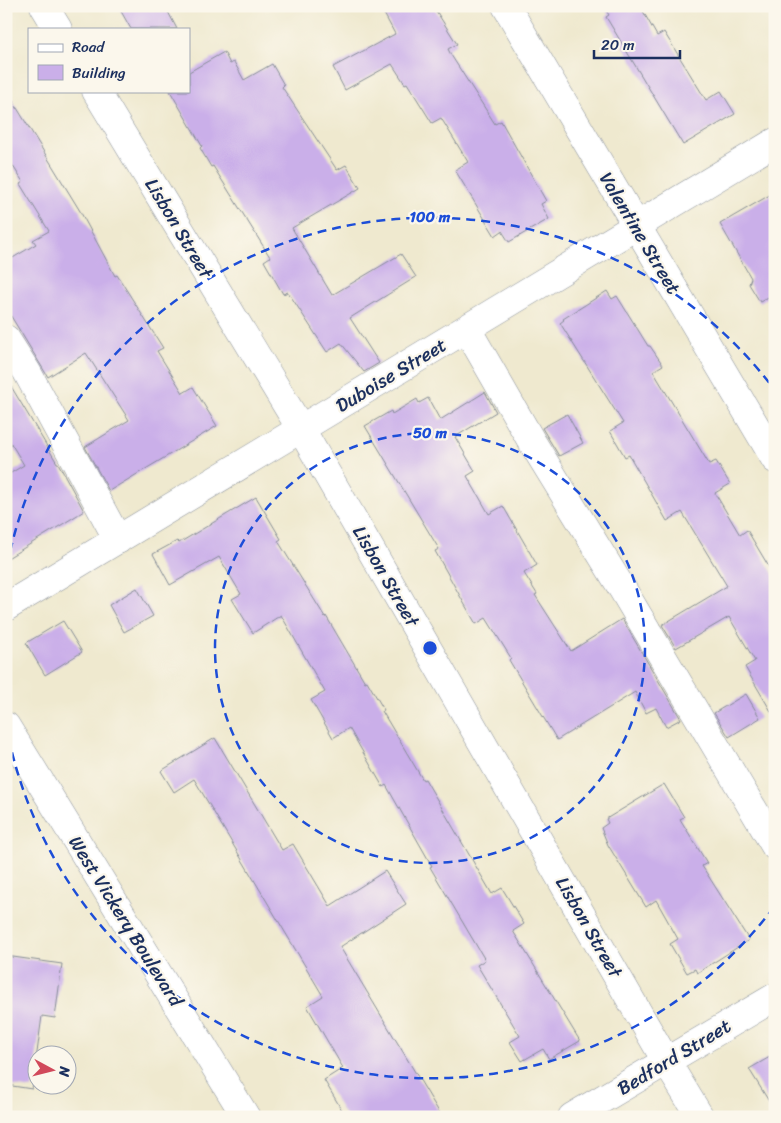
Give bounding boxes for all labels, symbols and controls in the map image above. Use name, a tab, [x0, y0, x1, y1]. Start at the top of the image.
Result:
legend	[28, 28, 190, 92]
scale bar	[594, 28, 680, 60]
text: 20 m	[601, 32, 635, 58]
text: Road	[72, 34, 105, 60]
text: Building	[72, 60, 126, 86]
street label: Valentine Street	[590, 165, 690, 301]
street label: Lisbon Street	[136, 171, 223, 286]
text: 100 m	[410, 204, 451, 230]
street label: Duboise Street	[329, 329, 453, 421]
text: 50 m	[413, 420, 448, 446]
street label: Lisbon Street	[344, 519, 429, 634]
centre of rings	[421, 639, 439, 657]
street label: West Vickery Boulevard	[60, 829, 193, 1015]
street label: Lisbon Street	[547, 870, 632, 985]
street label: Bedford Street	[611, 1010, 737, 1104]
north arrow	[28, 1046, 78, 1096]
text: N	[51, 1064, 78, 1078]

